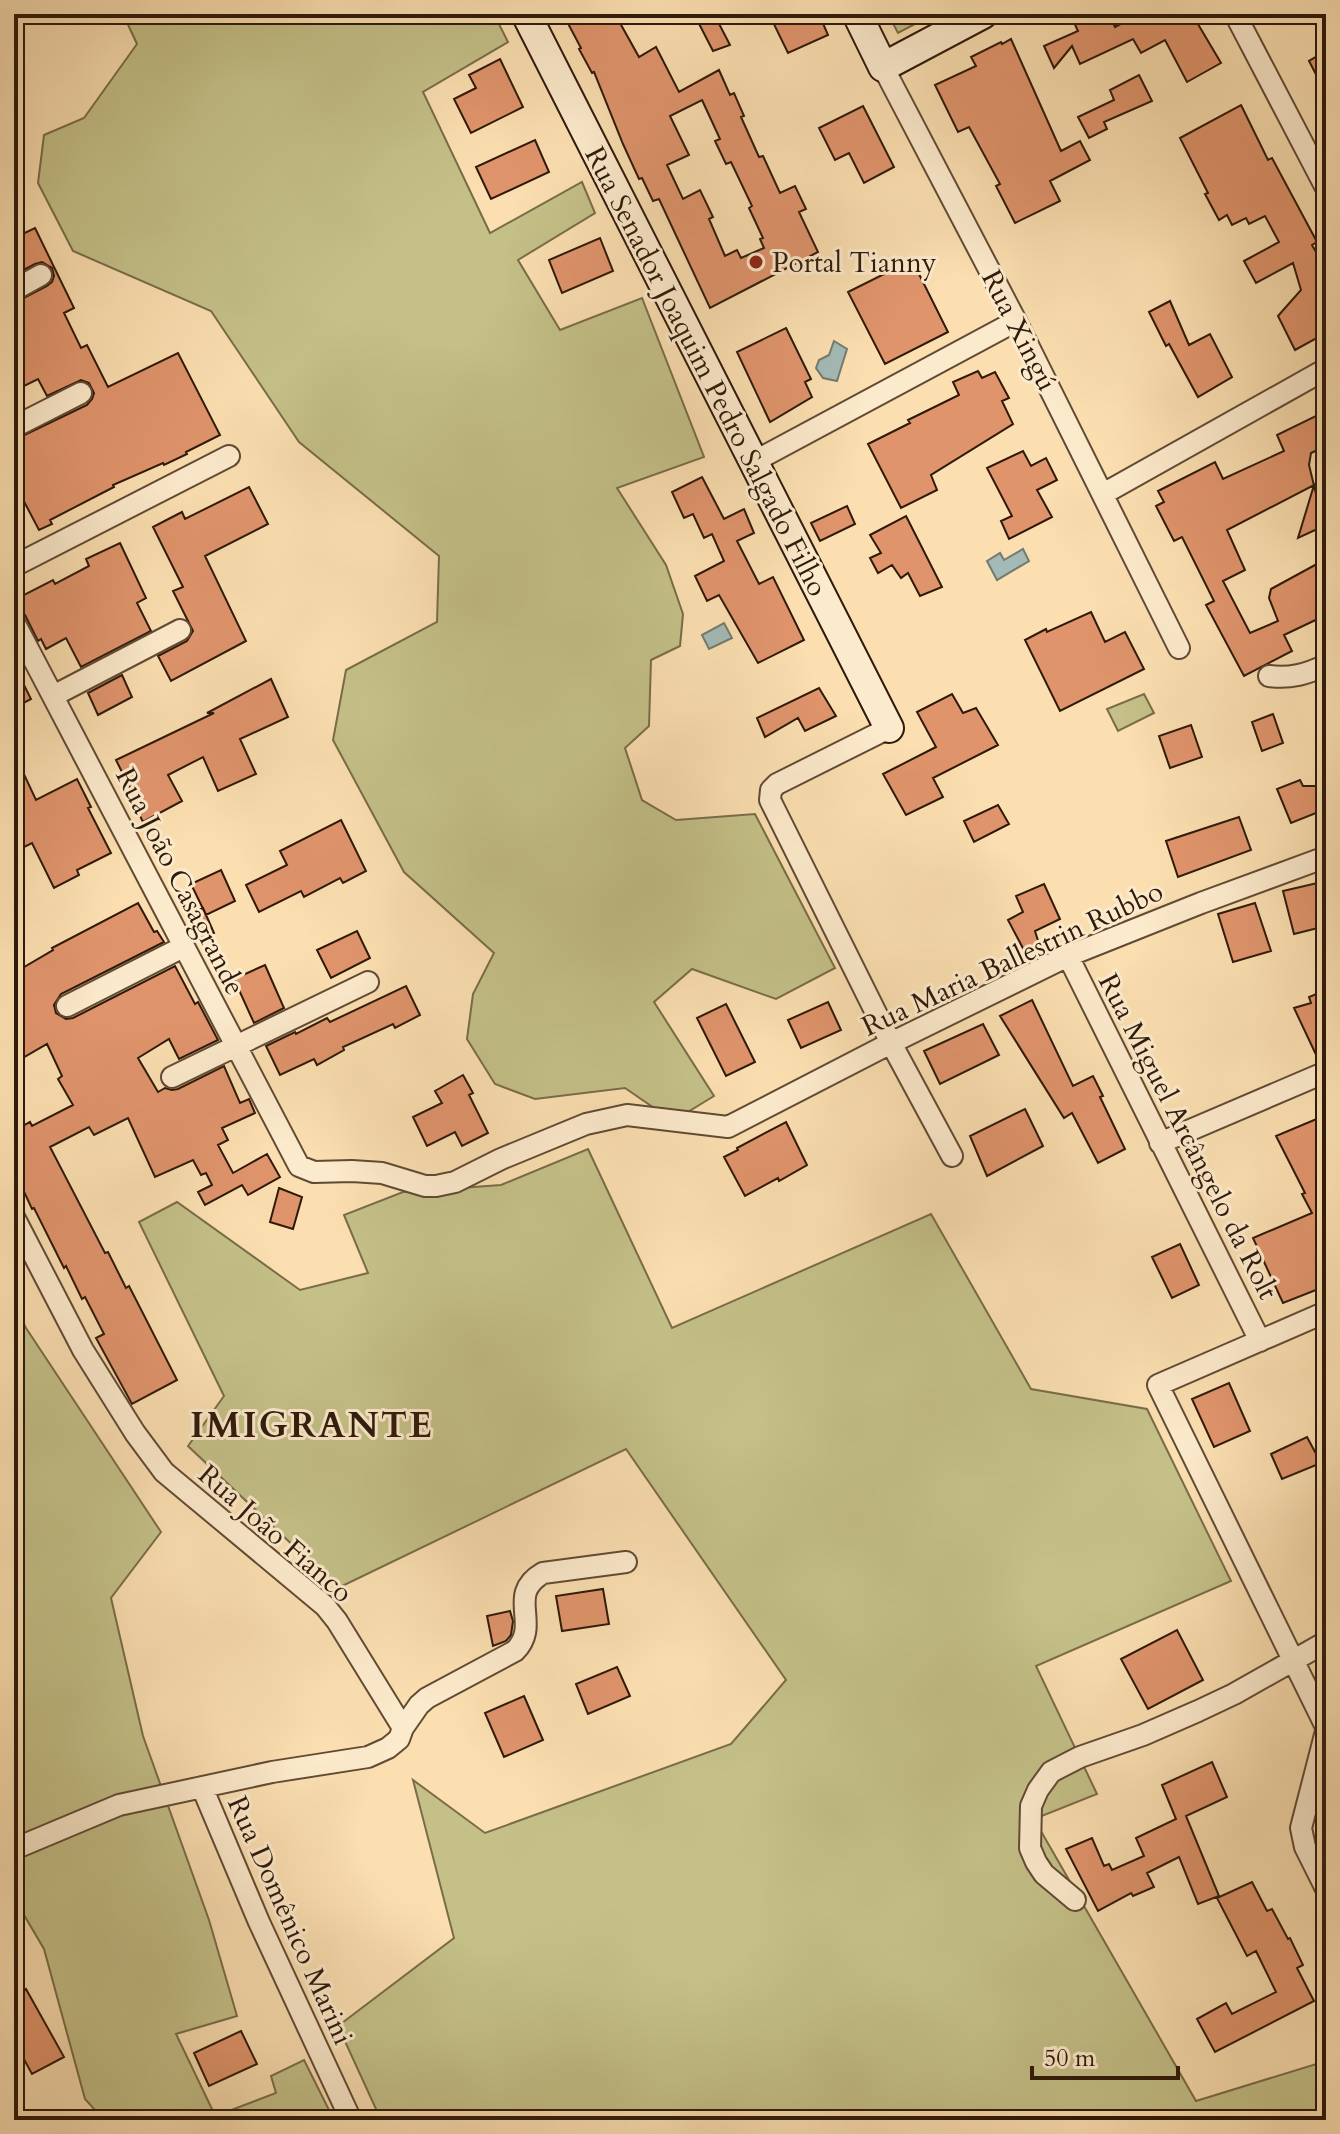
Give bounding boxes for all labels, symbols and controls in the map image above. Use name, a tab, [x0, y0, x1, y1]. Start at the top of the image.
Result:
street label: Rua Senador Joaquim Pedro Salgado Filho	[576, 140, 837, 603]
place label: Portal Tianny	[772, 244, 937, 282]
marker: Portal Tianny	[747, 253, 765, 271]
street label: Rua Xingú	[972, 263, 1066, 398]
street label: Rua João Casagrande	[106, 761, 254, 1002]
street label: Rua Maria Ballestrin Rubbo	[856, 872, 1169, 1046]
street label: Rua Miguel Arcângelo da Rolt	[1089, 967, 1287, 1306]
district label: IMIGRANTE	[190, 1401, 434, 1450]
street label: Rua João Fianco	[190, 1456, 361, 1612]
street label: Rua Domênico Marini	[218, 1790, 362, 2051]
scale bar	[1032, 2030, 1178, 2080]
text: 50 m	[1044, 2042, 1096, 2075]

